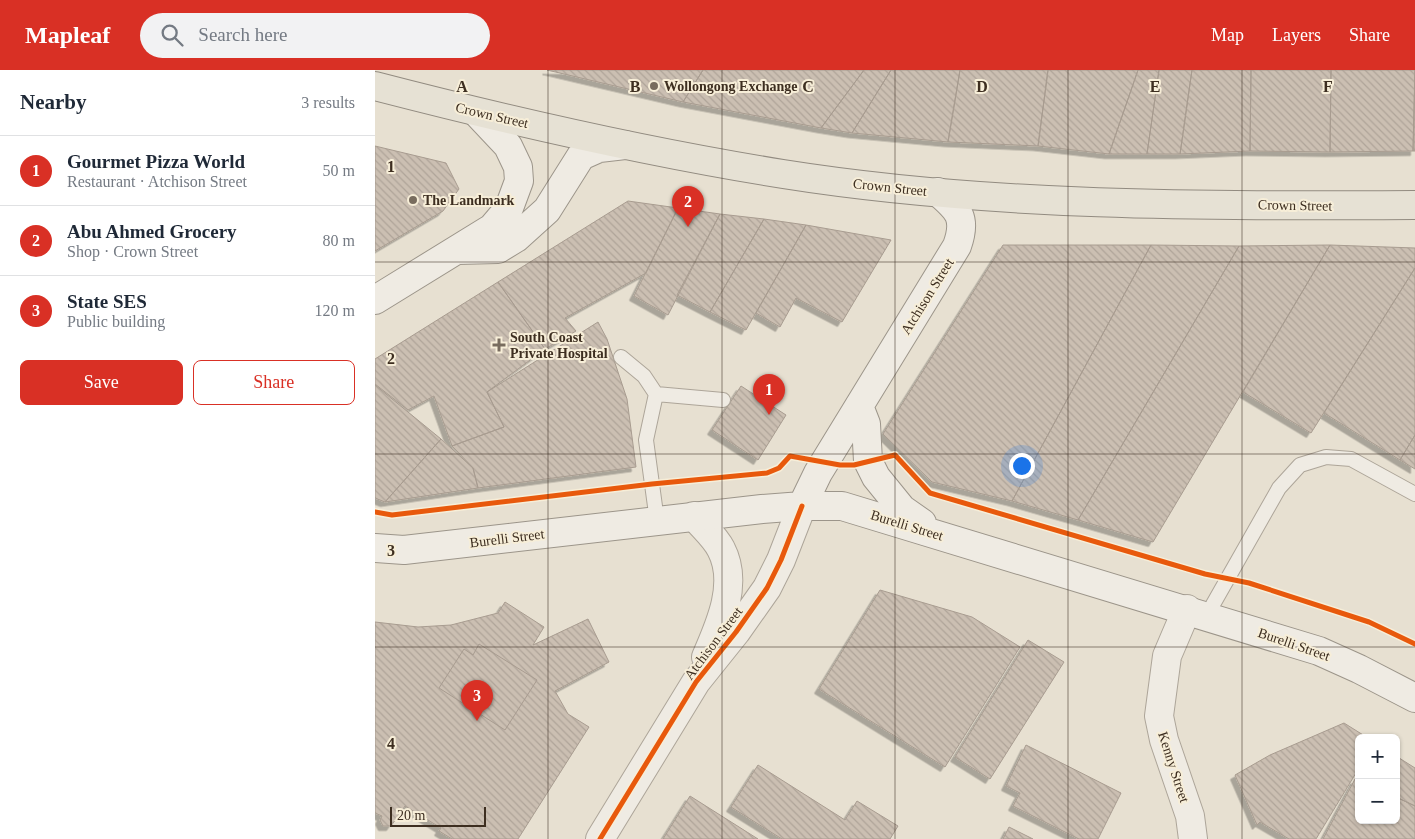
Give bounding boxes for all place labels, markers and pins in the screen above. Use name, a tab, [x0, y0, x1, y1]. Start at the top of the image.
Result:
place label: Wollongong Exchange	[664, 79, 797, 94]
marker: Wollongong Exchange	[648, 80, 660, 92]
pin: 2	[672, 186, 704, 227]
place label: The Landmark	[423, 193, 515, 208]
marker: The Landmark	[407, 194, 419, 206]
place label: South Coast Private Hospital	[510, 330, 608, 361]
marker: South Coast Private Hospital	[492, 338, 506, 352]
pin: 1	[753, 374, 785, 415]
pin: 3	[461, 680, 493, 721]

